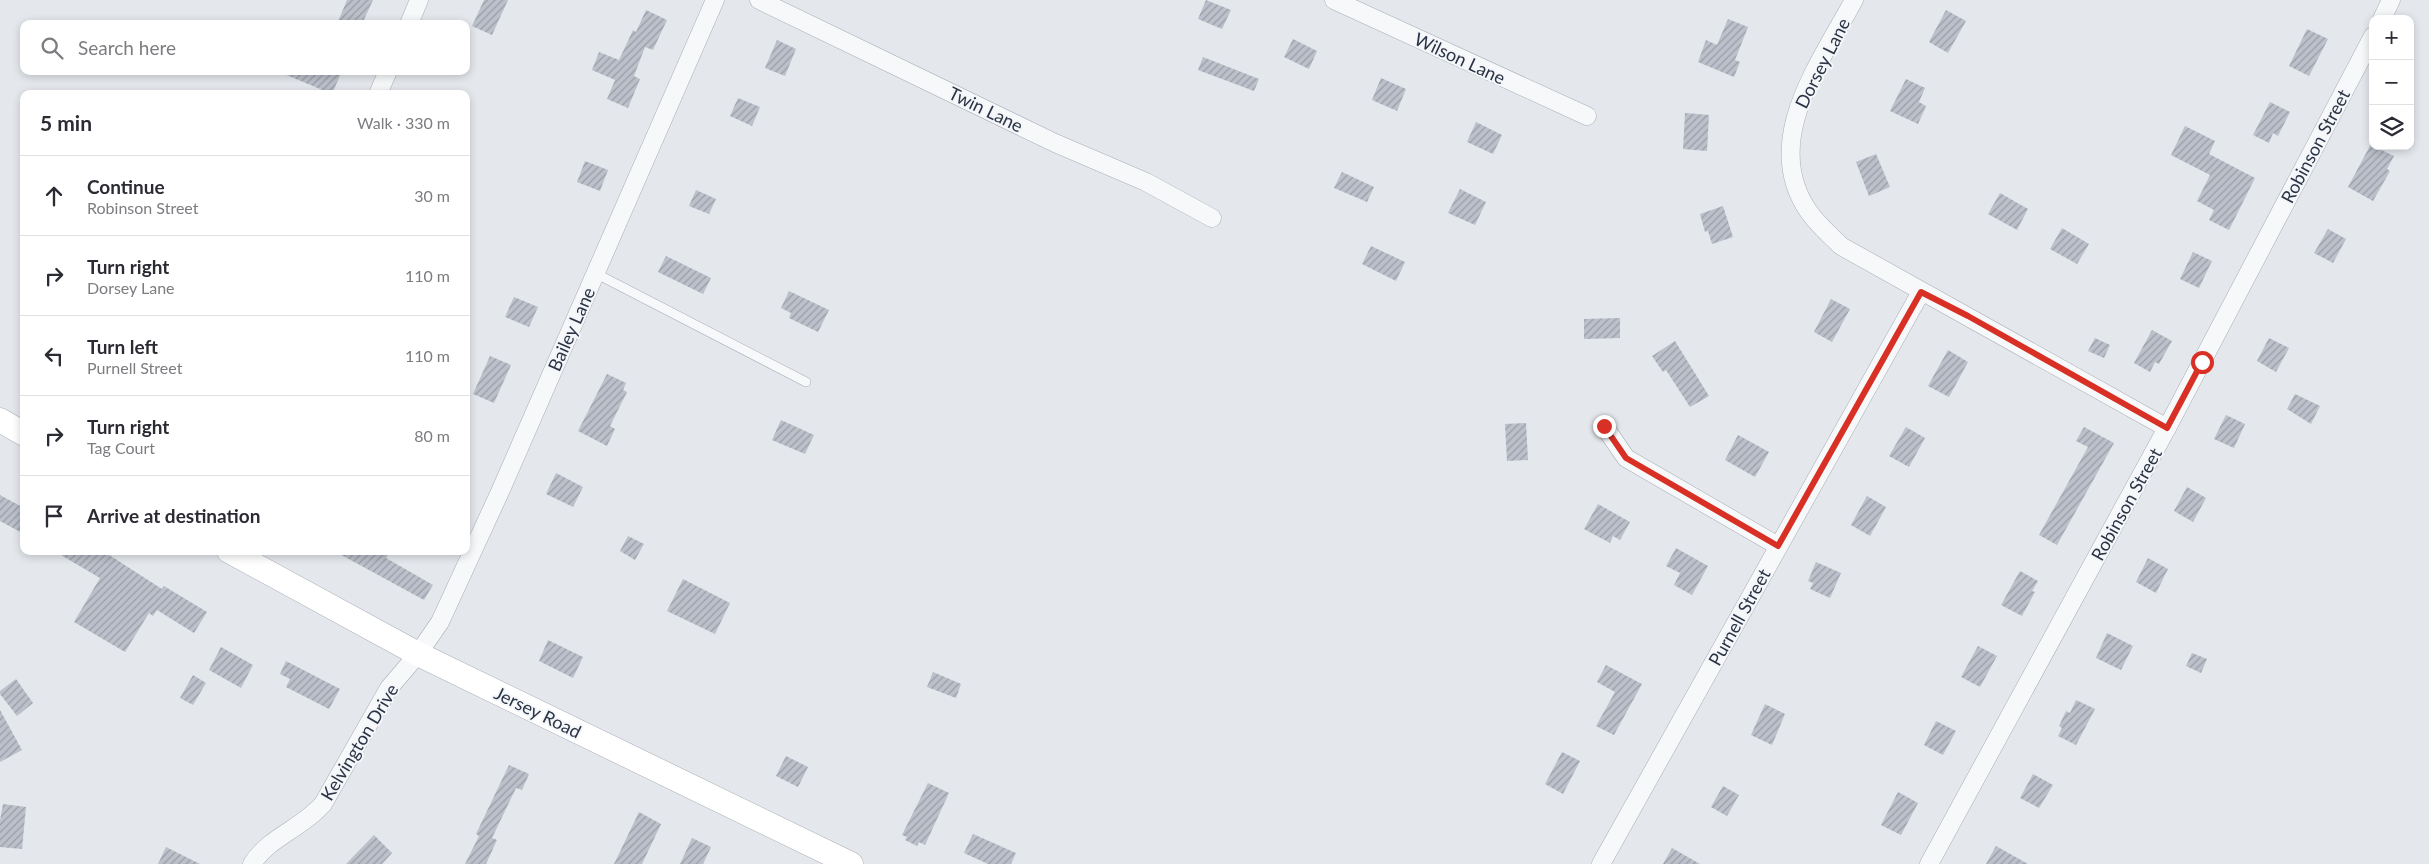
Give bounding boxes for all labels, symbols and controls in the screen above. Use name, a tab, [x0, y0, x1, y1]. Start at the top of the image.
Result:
street label: Dorsey Lane	[1790, 14, 1854, 112]
map controls	[2369, 15, 2414, 150]
button: +	[2369, 15, 2414, 60]
search box	[20, 20, 470, 75]
street label: Wilson Lane	[1411, 27, 1509, 89]
icon: search	[38, 34, 66, 62]
text: Search here	[78, 36, 176, 59]
button: −	[2369, 60, 2414, 105]
street label: Twin Lane	[945, 82, 1027, 136]
street label: Robinson Street	[2276, 85, 2354, 207]
button: layers	[2369, 105, 2414, 150]
text: 5 min	[40, 110, 92, 135]
text: Walk · 330 m	[357, 113, 450, 132]
text: Continue	[87, 175, 165, 198]
icon: ahead	[40, 182, 68, 210]
text: 30 m	[414, 186, 450, 205]
text: Robinson Street	[87, 198, 198, 217]
text: Turn right	[87, 255, 169, 278]
icon: right	[40, 262, 68, 290]
text: 110 m	[405, 266, 450, 285]
text: Dorsey Lane	[87, 278, 175, 297]
street label: Bailey Lane	[543, 284, 599, 374]
text: Turn left	[87, 335, 158, 358]
icon: left	[40, 342, 68, 370]
text: 110 m	[405, 346, 450, 365]
route start	[2191, 351, 2214, 374]
text: Purnell Street	[87, 358, 182, 377]
text: Turn right	[87, 415, 169, 438]
route end	[1593, 415, 1616, 438]
icon: right	[40, 422, 68, 450]
text: 80 m	[414, 426, 450, 445]
text: Tag Court	[87, 438, 155, 457]
street label: Robinson Street	[2086, 443, 2166, 564]
icon: arrive	[40, 502, 68, 530]
text: Arrive at destination	[87, 504, 260, 527]
street label: Purnell Street	[1703, 564, 1775, 669]
street label: Kelvington Drive	[316, 680, 402, 804]
street label: Jersey Road	[491, 682, 585, 742]

